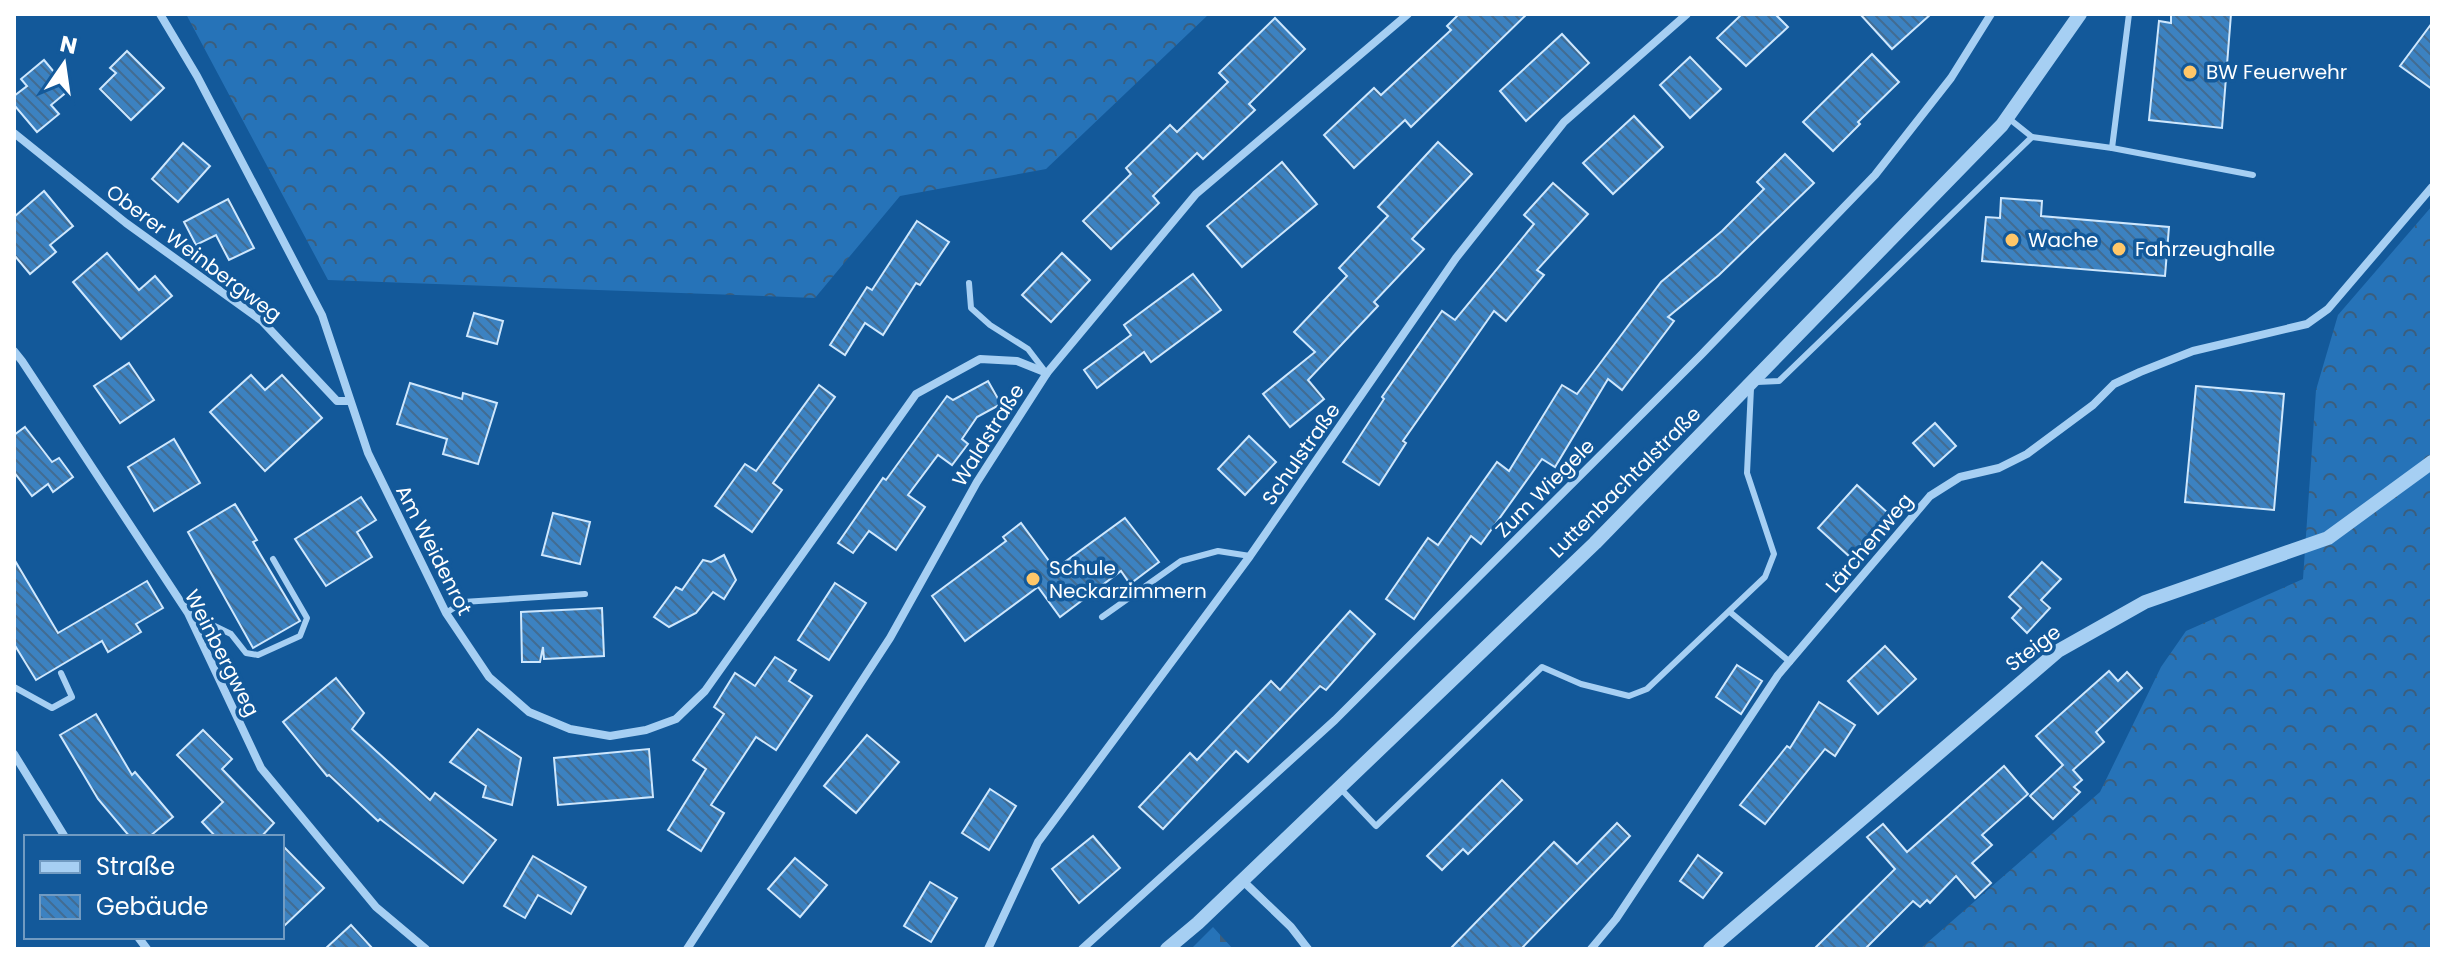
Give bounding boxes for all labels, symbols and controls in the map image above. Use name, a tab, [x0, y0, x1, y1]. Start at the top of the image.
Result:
north arrow	[24, 24, 104, 104]
text: N	[57, 28, 80, 62]
place label: BW Feuerwehr	[2206, 58, 2347, 86]
marker: BW Feuerwehr	[2181, 63, 2199, 81]
street label: Oberer Weinbergweg	[100, 178, 288, 328]
place label: Wache	[2028, 226, 2098, 254]
marker: Wache	[2003, 231, 2021, 249]
place label: Fahrzeughalle	[2135, 235, 2275, 263]
marker: Fahrzeughalle	[2110, 240, 2128, 258]
street label: Waldstraße	[945, 378, 1031, 492]
street label: Schulstraße	[1255, 397, 1347, 511]
street label: Luttenbachtalstraße	[1543, 400, 1707, 564]
street label: Zum Wiegele	[1489, 432, 1601, 544]
street label: Am Weidenrot	[389, 480, 479, 620]
street label: Lärchenweg	[1819, 487, 1919, 599]
place label: Schule Neckarzimmern	[1049, 554, 1207, 605]
marker: Schule Neckarzimmern	[1024, 570, 1042, 588]
street label: Weinbergweg	[178, 585, 266, 721]
street label: Steige	[2000, 618, 2066, 678]
legend	[24, 835, 284, 939]
text: Straße	[96, 850, 175, 883]
text: Gebäude	[96, 890, 208, 923]

